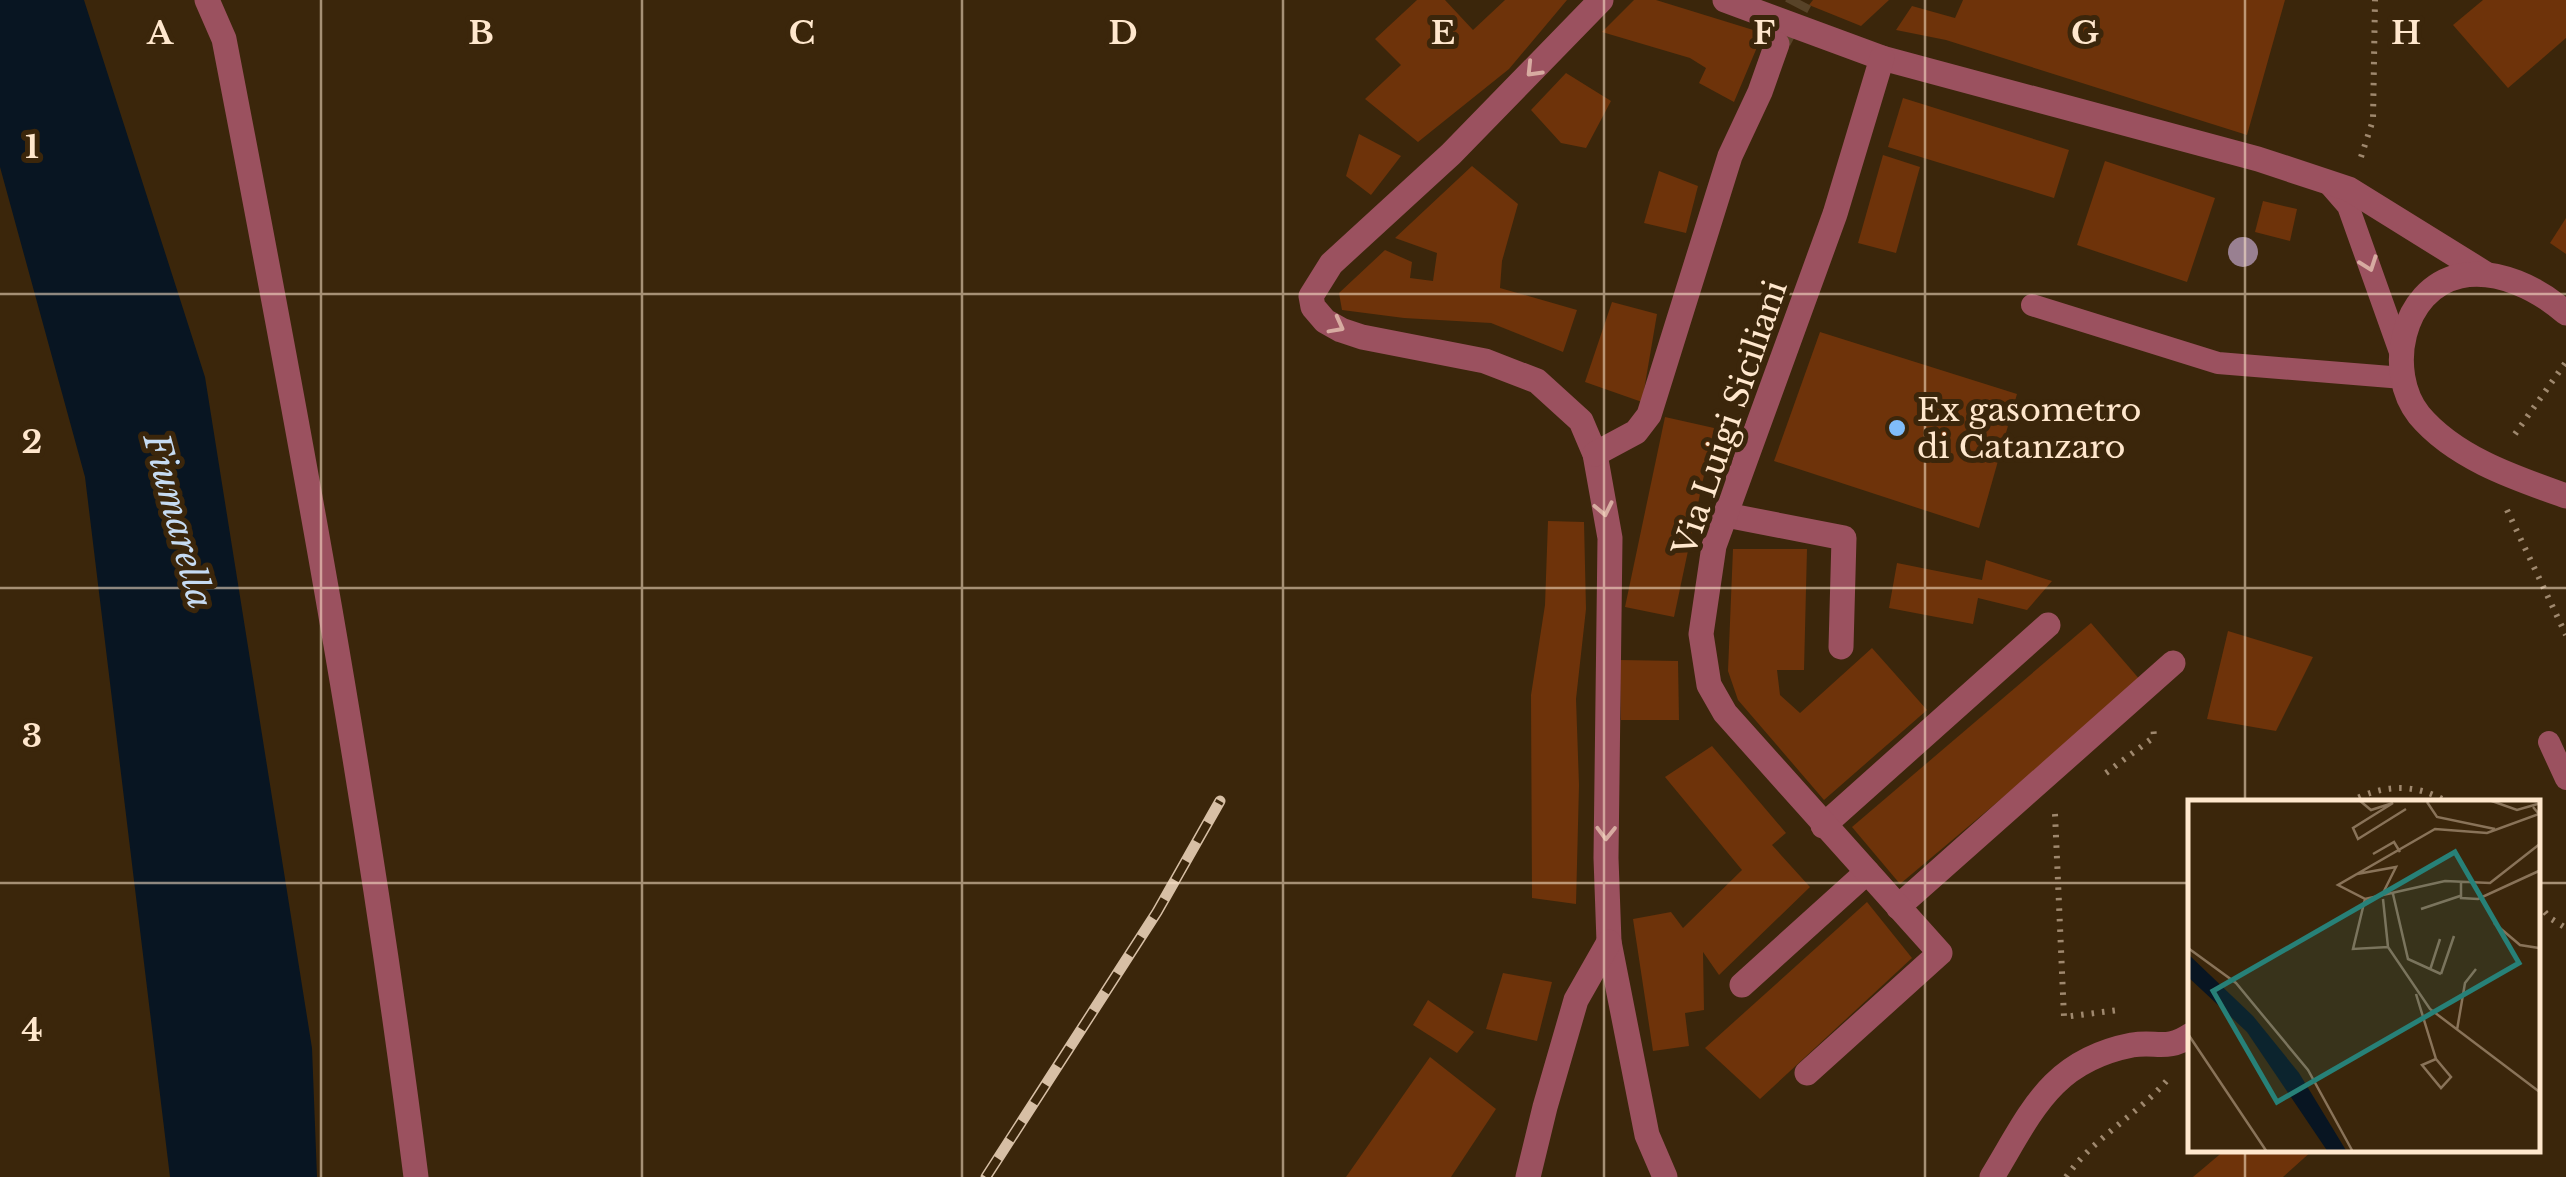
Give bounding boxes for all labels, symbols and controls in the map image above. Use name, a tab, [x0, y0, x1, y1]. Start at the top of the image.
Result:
text: A	[146, 13, 174, 53]
text: B	[468, 13, 494, 53]
text: C	[789, 13, 815, 53]
text: D	[1108, 13, 1138, 53]
text: E	[1431, 13, 1455, 53]
text: F	[1753, 13, 1775, 53]
text: G	[2071, 13, 2099, 53]
text: H	[2391, 13, 2421, 53]
one-way arrow	[1527, 58, 1545, 77]
text: 1	[25, 127, 39, 167]
one-way arrow	[2357, 255, 2378, 272]
street label: Via Luigi Siciliani	[1664, 275, 1796, 562]
one-way arrow	[1326, 314, 1345, 333]
place label: Ex gasometro di Catanzaro	[1917, 390, 2141, 467]
marker: Ex gasometro di Catanzaro	[1886, 417, 1908, 439]
text: 2	[22, 422, 42, 462]
water label: Fiumarella	[134, 428, 222, 613]
one-way arrow	[1592, 500, 1613, 517]
text: 3	[22, 716, 42, 756]
inset map	[2188, 800, 2541, 1152]
one-way arrow	[1596, 826, 1617, 842]
text: 4	[21, 1010, 43, 1050]

